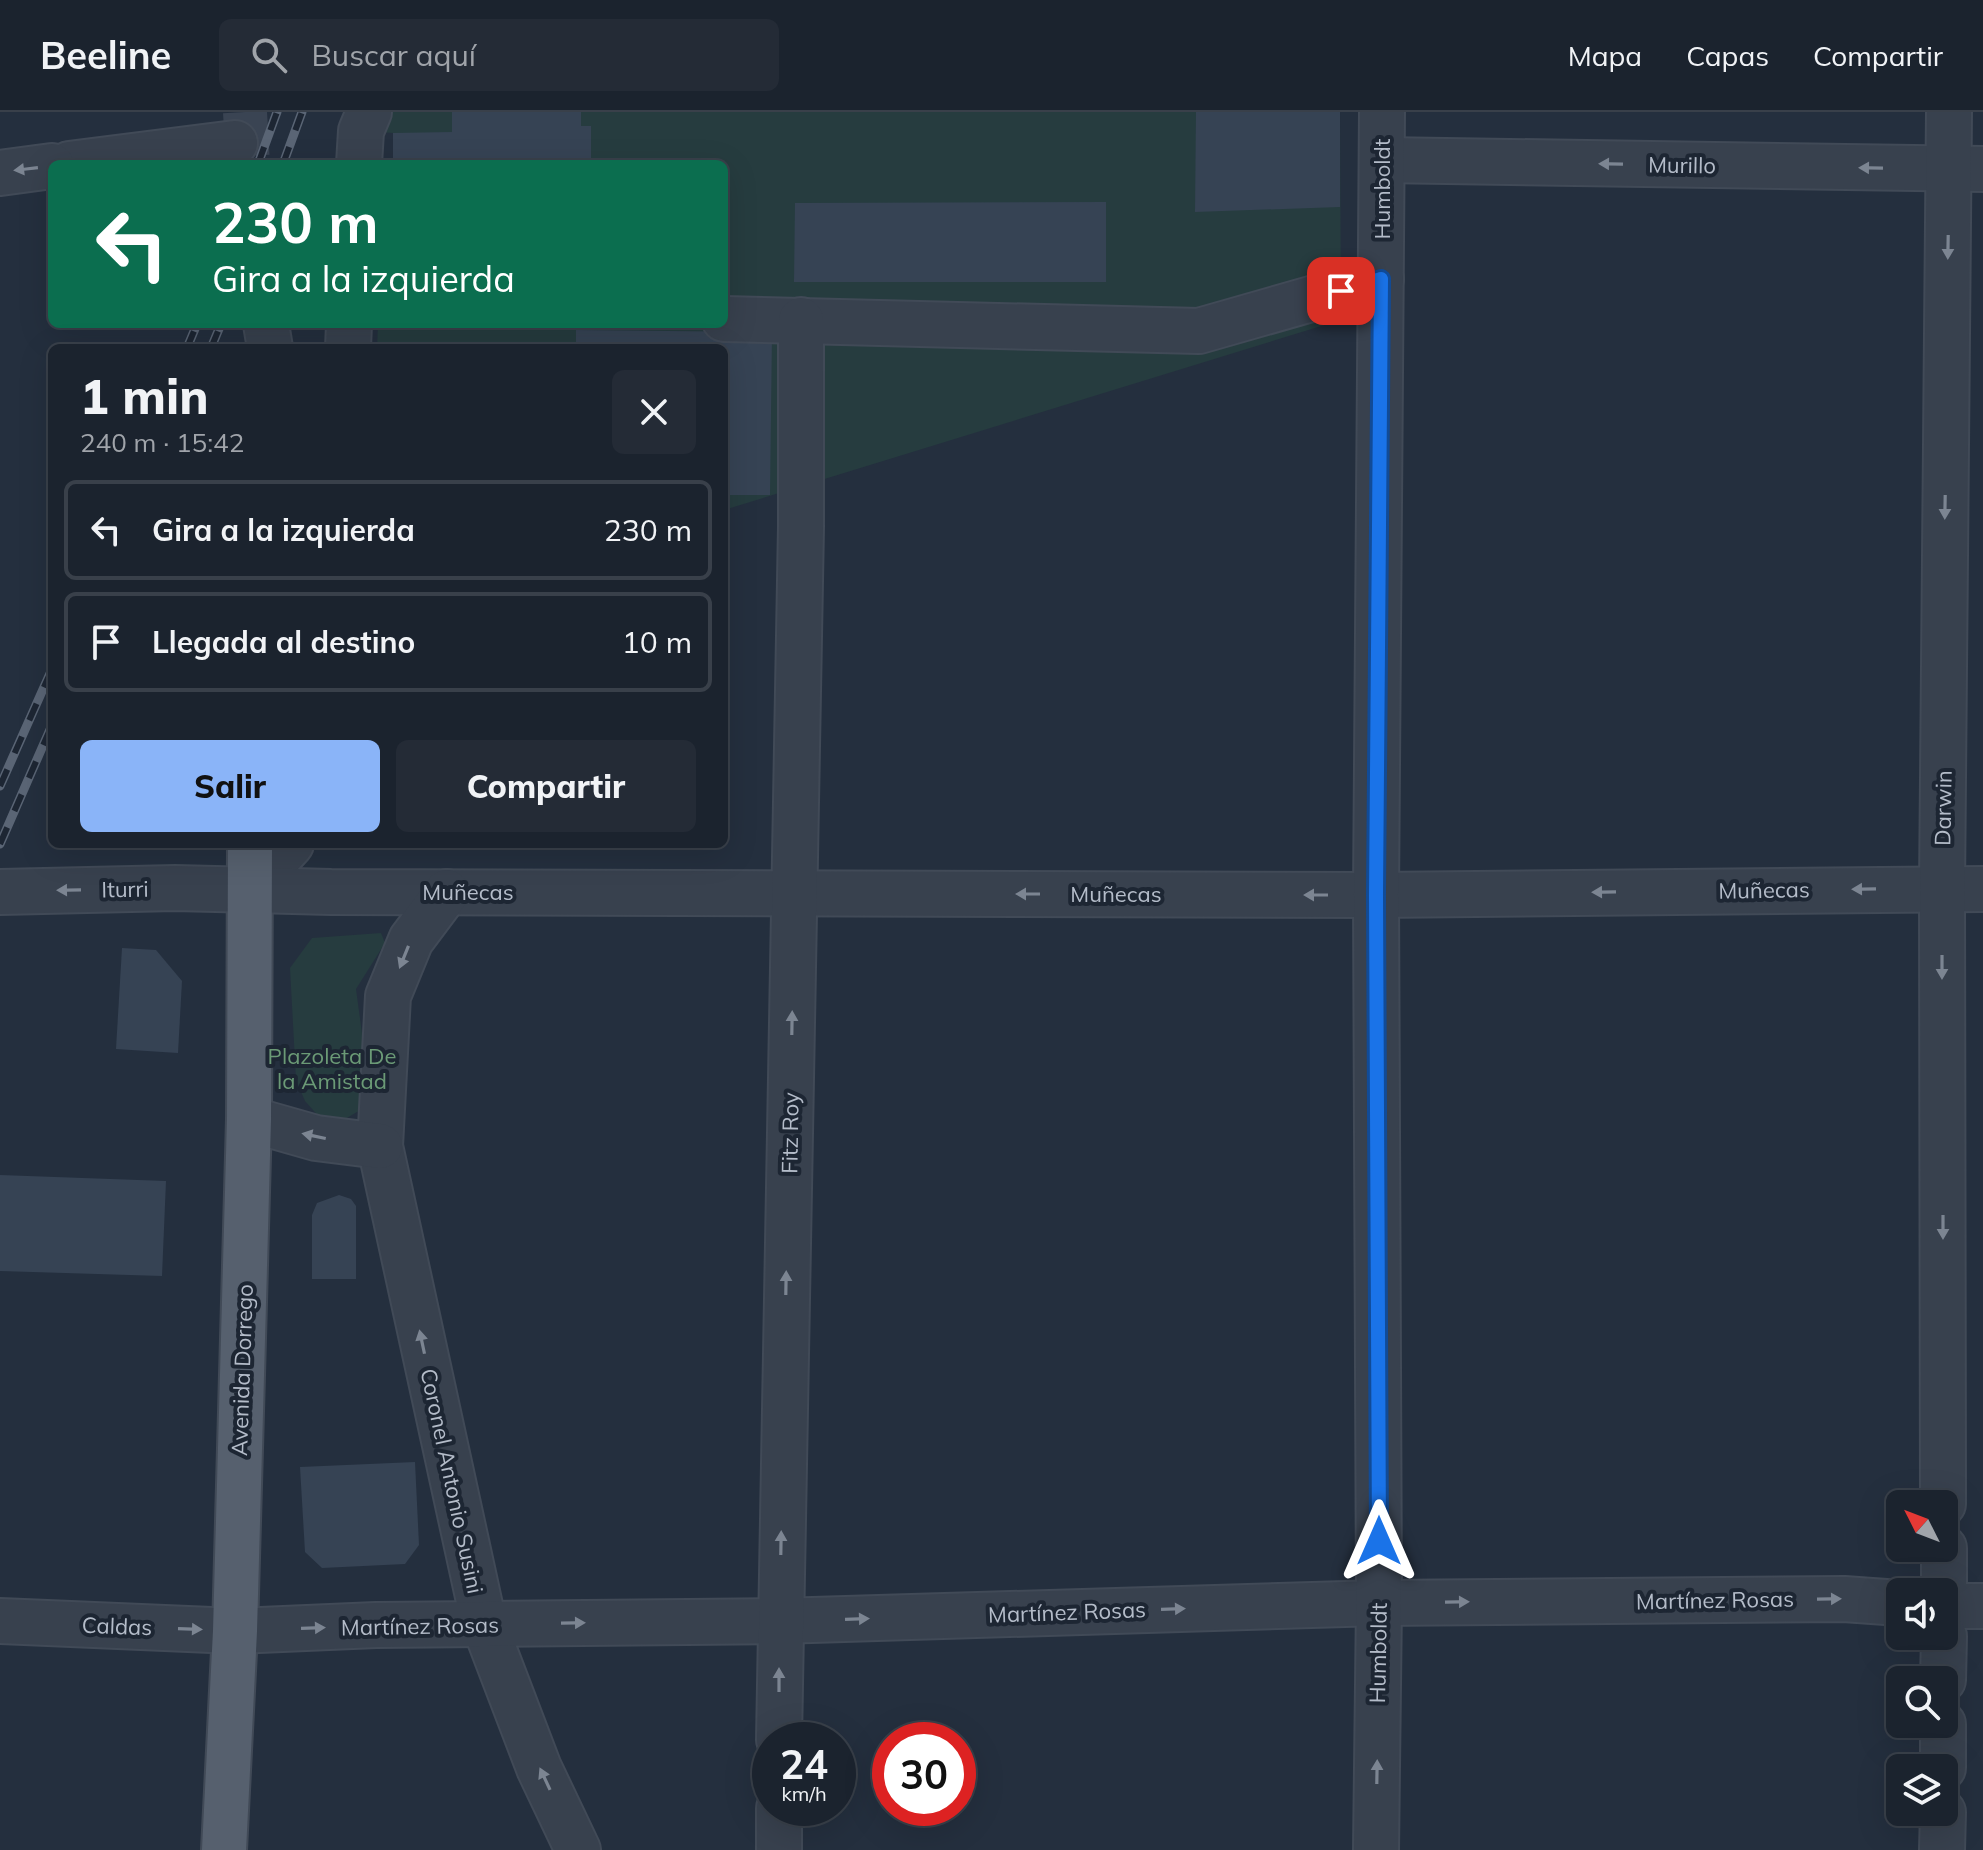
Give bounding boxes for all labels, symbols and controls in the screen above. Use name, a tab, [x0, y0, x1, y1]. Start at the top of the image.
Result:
search box	[219, 19, 779, 91]
text: Beeline	[40, 31, 171, 79]
icon: search	[247, 33, 291, 77]
text: Buscar aquí	[311, 36, 476, 74]
text: Mapa	[1568, 38, 1642, 73]
text: Capas	[1686, 38, 1769, 73]
text: Compartir	[1813, 38, 1943, 73]
street label: Humboldt	[1368, 138, 1396, 239]
street label: Murillo	[1648, 150, 1716, 180]
one-way arrow	[1598, 158, 1623, 170]
one-way arrow	[1858, 162, 1883, 174]
one-way arrow	[13, 163, 38, 176]
text: 230 m	[212, 187, 379, 257]
icon: left	[80, 192, 184, 296]
one-way arrow	[1942, 235, 1954, 260]
text: Gira a la izquierda	[212, 256, 515, 301]
pin	[1307, 257, 1375, 325]
icon: arrive	[1319, 269, 1363, 313]
text: 1 min	[80, 366, 209, 426]
button: close	[612, 370, 696, 454]
text: 240 m · 15:42	[80, 426, 244, 459]
one-way arrow	[1939, 495, 1952, 520]
icon: left	[84, 508, 128, 552]
text: Gira a la izquierda	[152, 511, 415, 549]
text: 230 m	[604, 511, 692, 549]
icon: arrive	[84, 620, 128, 664]
text: Llegada al destino	[152, 623, 415, 661]
text: 10 m	[622, 623, 692, 661]
button: Salir	[80, 740, 380, 832]
button: Compartir	[396, 740, 696, 832]
street label: Darwin	[1928, 770, 1958, 846]
street label: Iturri	[101, 875, 149, 903]
street label: Muñecas	[1718, 875, 1810, 905]
street label: Muñecas	[422, 878, 514, 906]
street label: Muñecas	[1070, 880, 1162, 908]
one-way arrow	[1851, 883, 1876, 896]
one-way arrow	[56, 884, 81, 897]
one-way arrow	[1591, 886, 1616, 898]
one-way arrow	[1015, 888, 1040, 900]
one-way arrow	[1303, 889, 1328, 901]
one-way arrow	[397, 945, 410, 969]
one-way arrow	[1936, 955, 1948, 980]
one-way arrow	[786, 1010, 798, 1035]
park label: Plazoleta De la Amistad	[268, 1042, 396, 1095]
street label: Fitz Roy	[775, 1092, 805, 1174]
one-way arrow	[301, 1129, 326, 1142]
one-way arrow	[1937, 1215, 1949, 1240]
one-way arrow	[780, 1270, 793, 1295]
street label: Avenida Dorrego	[225, 1284, 259, 1456]
one-way arrow	[415, 1329, 428, 1354]
street label: Coronel Antonio Susini	[414, 1366, 490, 1596]
north arrow	[1886, 1490, 1958, 1562]
map controls	[1886, 1490, 1958, 1826]
position arrow	[1337, 1499, 1421, 1583]
one-way arrow	[775, 1530, 787, 1555]
button: sound	[1886, 1578, 1958, 1650]
street label: Martínez Rosas	[1636, 1585, 1794, 1615]
one-way arrow	[1817, 1593, 1842, 1605]
street label: Martínez Rosas	[987, 1595, 1147, 1629]
one-way arrow	[1445, 1596, 1470, 1608]
street label: Humboldt	[1363, 1602, 1393, 1704]
one-way arrow	[1161, 1603, 1186, 1616]
street label: Caldas	[81, 1611, 153, 1641]
street label: Martínez Rosas	[341, 1611, 499, 1641]
one-way arrow	[845, 1612, 870, 1625]
one-way arrow	[561, 1617, 586, 1629]
one-way arrow	[301, 1621, 326, 1634]
one-way arrow	[178, 1622, 203, 1635]
button: search	[1886, 1666, 1958, 1738]
one-way arrow	[773, 1667, 785, 1692]
speed limit sign: 30	[872, 1722, 976, 1826]
text: 24	[780, 1739, 828, 1789]
button: layers	[1886, 1754, 1958, 1826]
one-way arrow	[1371, 1759, 1383, 1784]
one-way arrow	[538, 1768, 552, 1791]
text: km/h	[781, 1781, 827, 1806]

